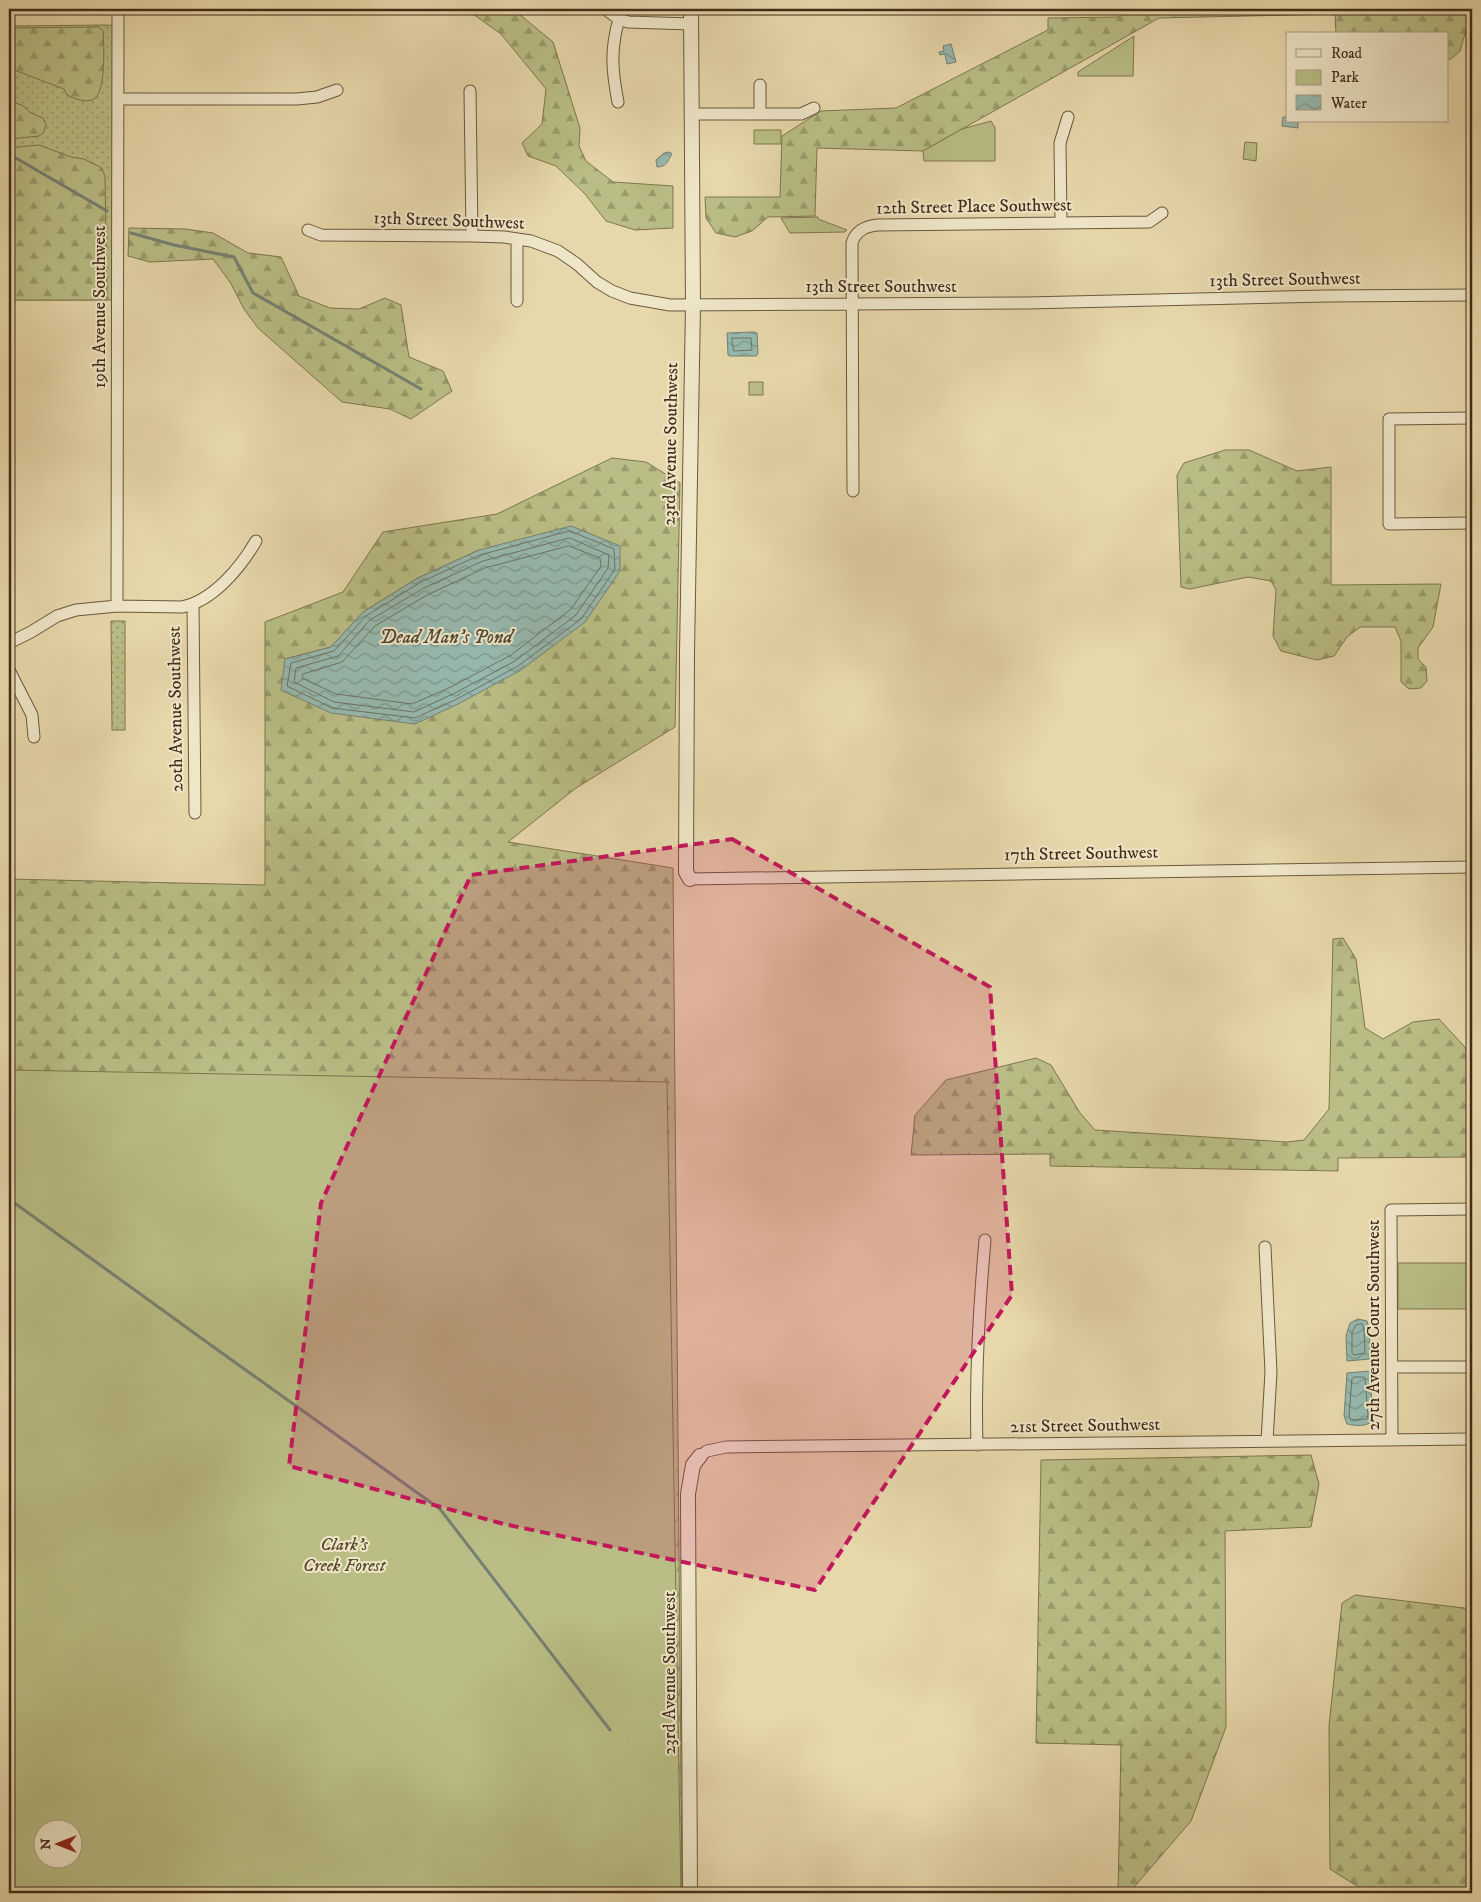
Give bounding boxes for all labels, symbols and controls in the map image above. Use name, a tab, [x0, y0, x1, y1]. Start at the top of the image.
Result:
legend	[1286, 32, 1448, 122]
text: Road	[1331, 44, 1363, 63]
text: Park	[1331, 68, 1360, 87]
text: Water	[1330, 94, 1367, 113]
street label: 12th Street Place Southwest	[876, 194, 1072, 220]
street label: 13th Street Southwest	[373, 207, 525, 235]
street label: 19th Avenue Southwest	[89, 225, 111, 389]
street label: 13th Street Southwest	[1209, 268, 1361, 292]
street label: 13th Street Southwest	[805, 276, 957, 298]
street label: 23rd Avenue Southwest	[659, 362, 683, 526]
street label: 20th Avenue Southwest	[164, 626, 188, 792]
water label: Dead Man's Pond	[380, 626, 515, 649]
street label: 17th Street Southwest	[1004, 842, 1159, 866]
street label: 27th Avenue Court Southwest	[1363, 1219, 1385, 1431]
street label: 21st Street Southwest	[1010, 1414, 1161, 1438]
park label: Clark's Creek Forest	[303, 1534, 387, 1577]
street label: 23rd Avenue Southwest	[659, 1591, 681, 1755]
north arrow	[32, 1820, 82, 1870]
text: N	[37, 1838, 55, 1850]

